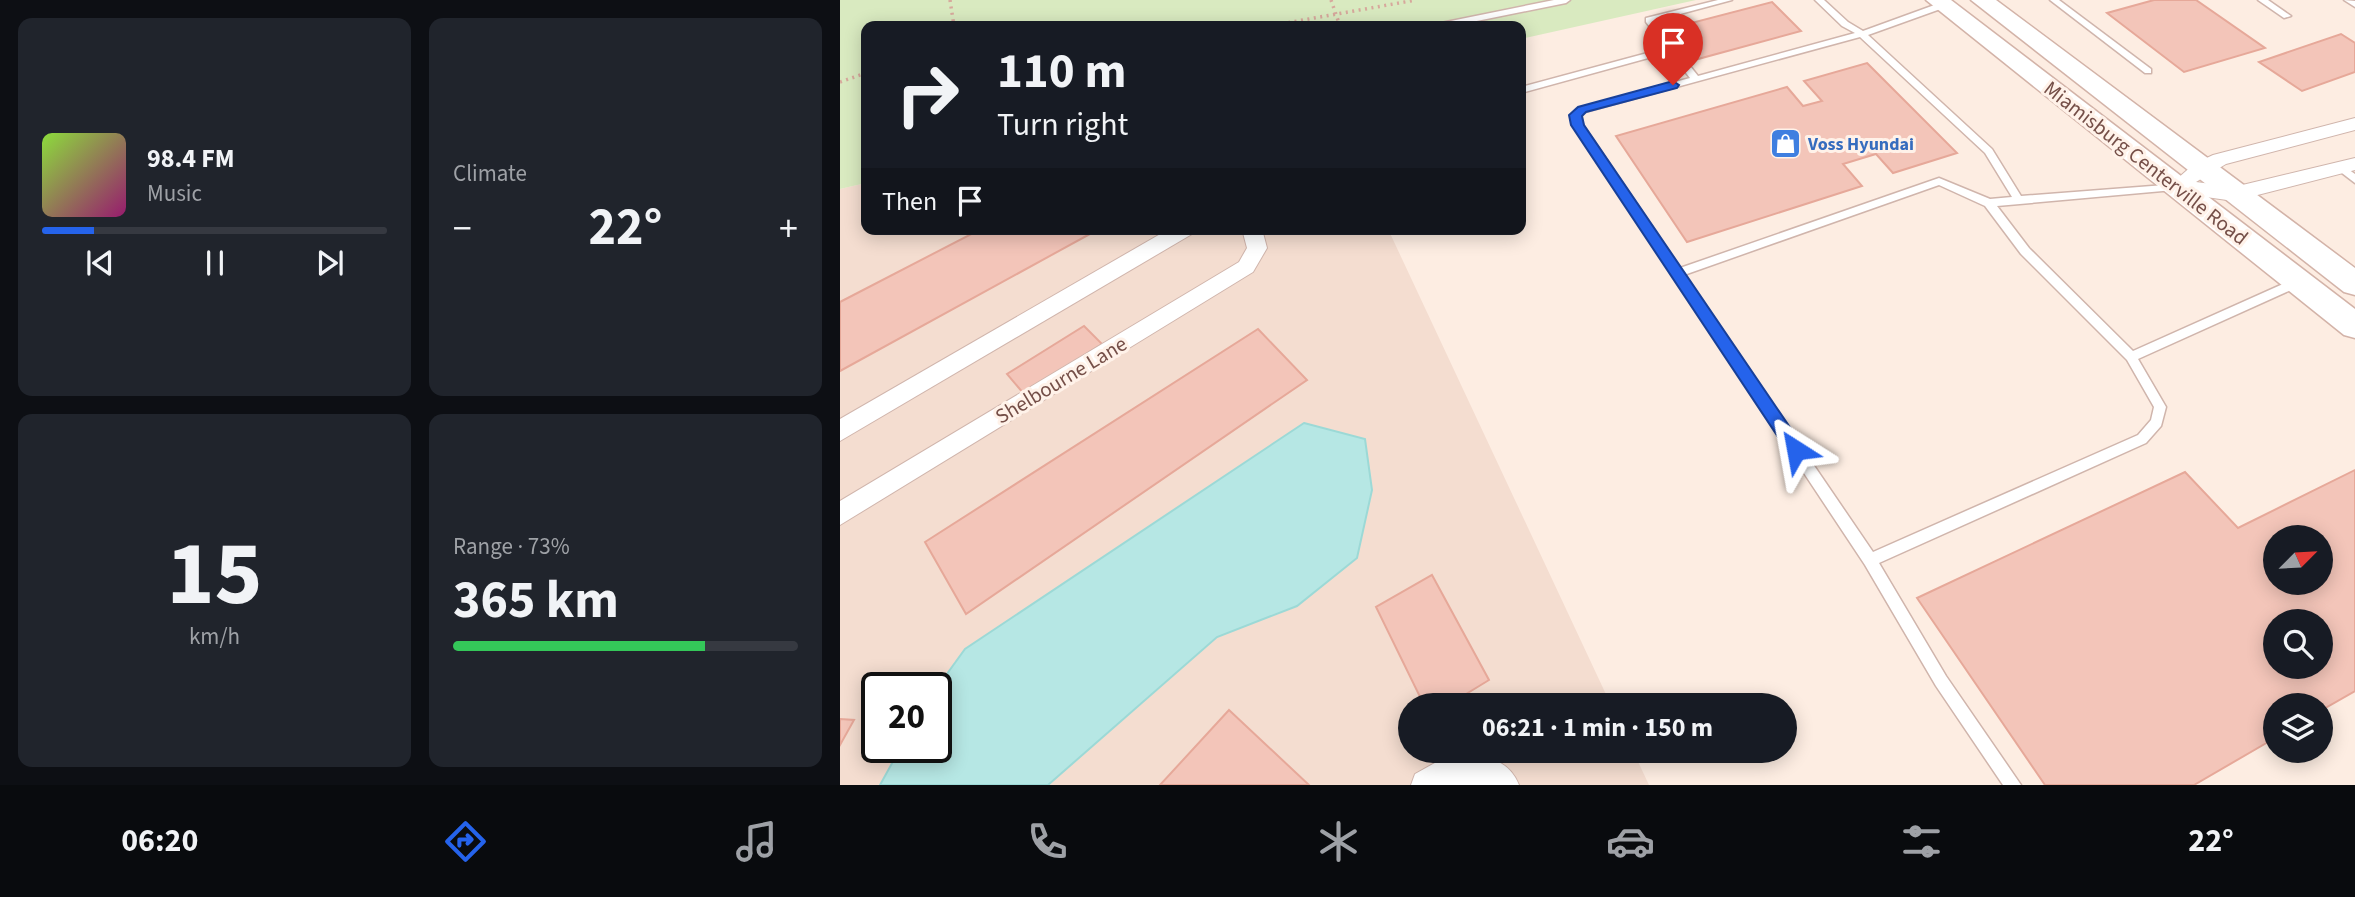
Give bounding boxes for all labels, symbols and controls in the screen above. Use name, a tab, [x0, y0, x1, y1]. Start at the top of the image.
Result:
pin	[1643, 13, 1703, 85]
icon: arrive	[1654, 24, 1692, 62]
text: 110 m	[997, 37, 1126, 107]
icon: right	[882, 49, 973, 140]
street label: Miamisburg Centerville Road	[2038, 74, 2254, 252]
text: Turn right	[997, 102, 1128, 148]
shop icon: Voss Hyundai	[1768, 127, 1802, 161]
place label: Voss Hyundai	[1807, 132, 1914, 157]
text: 98.4 FM	[147, 140, 235, 177]
text: Climate	[453, 157, 527, 190]
text: Music	[147, 177, 202, 210]
icon: arrive	[951, 182, 989, 220]
text: Then	[882, 183, 937, 220]
text: 22°	[589, 191, 662, 265]
text: −	[453, 202, 472, 256]
text: +	[779, 202, 798, 256]
icon: previous	[81, 244, 119, 282]
icon: pause	[196, 244, 234, 282]
icon: next	[311, 244, 349, 282]
street label: Shelbourne Lane	[989, 329, 1133, 431]
position arrow	[1759, 413, 1833, 487]
text: 15	[166, 510, 263, 639]
north arrow	[2263, 525, 2333, 595]
map controls	[2263, 525, 2333, 763]
text: Range · 73%	[453, 530, 570, 563]
text: 365 km	[453, 564, 619, 638]
button: search	[2263, 609, 2333, 679]
text: km/h	[189, 620, 240, 653]
speed limit sign: 20	[861, 672, 952, 763]
button: layers	[2263, 693, 2333, 763]
text: 06:21 · 1 min · 150 m	[1482, 709, 1713, 746]
icon: directions	[441, 817, 490, 866]
icon: music	[732, 817, 781, 866]
icon: phone	[1023, 817, 1072, 866]
icon: climate	[1314, 817, 1363, 866]
icon: car	[1606, 817, 1655, 866]
icon: filters	[1897, 817, 1946, 866]
text: 06:20	[121, 818, 198, 864]
text: 22°	[2188, 818, 2234, 864]

